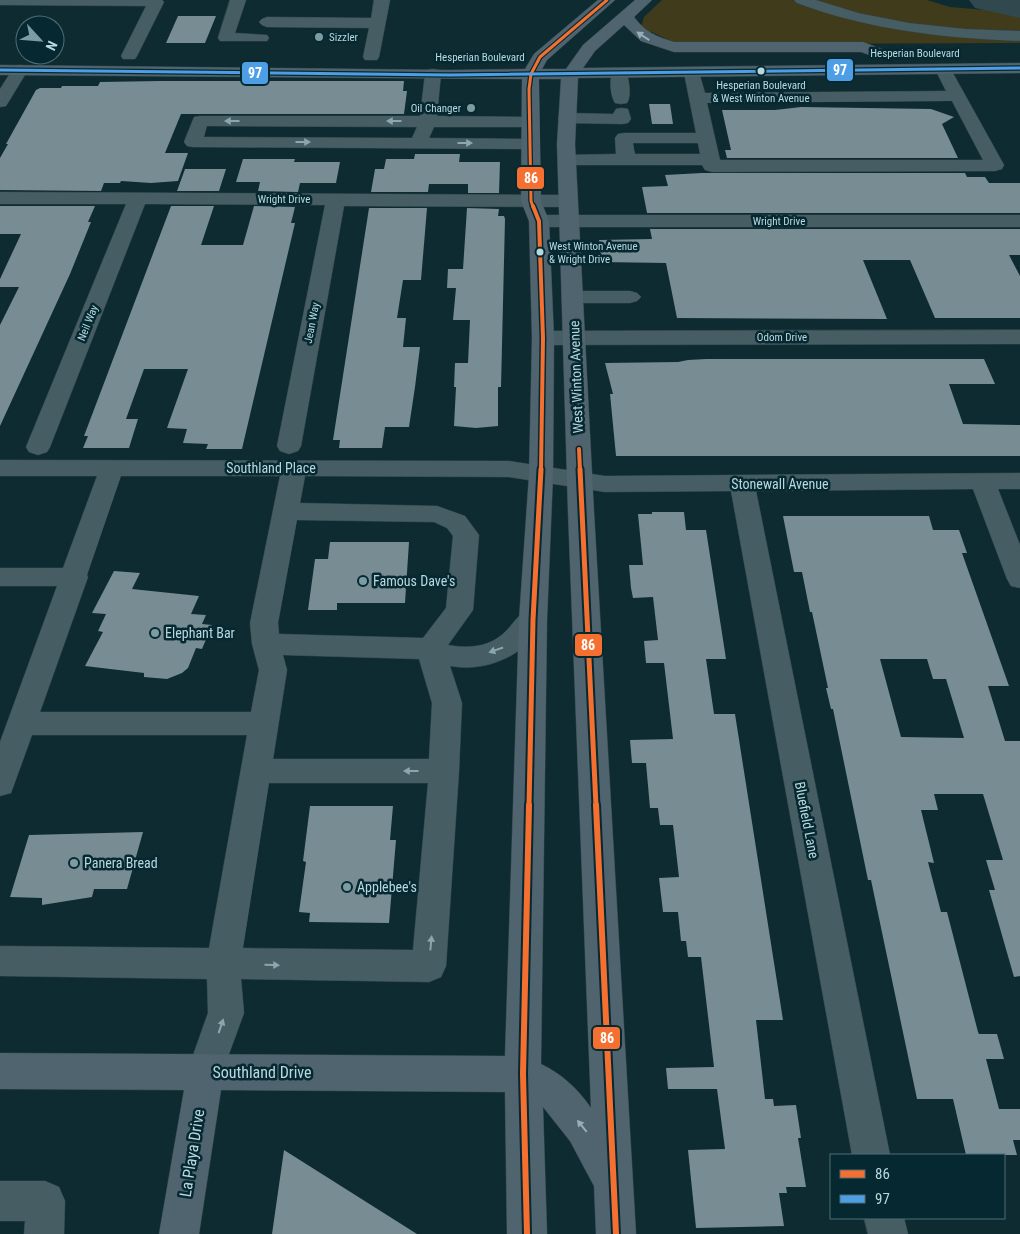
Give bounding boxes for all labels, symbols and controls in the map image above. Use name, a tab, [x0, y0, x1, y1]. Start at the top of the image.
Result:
north arrow	[15, 15, 65, 65]
marker: Sizzler	[313, 31, 325, 43]
place label: Sizzler	[329, 31, 359, 44]
one-way arrow	[637, 31, 650, 41]
text: N	[43, 38, 61, 53]
street label: Hesperian Boulevard	[870, 47, 960, 60]
street label: Hesperian Boulevard	[435, 51, 525, 64]
line badge: 97	[826, 58, 854, 82]
line badge: 97	[241, 61, 269, 85]
text: 97	[833, 62, 847, 78]
text: 97	[248, 65, 262, 81]
marker: Hesperian Boulevard & West Winton Avenue	[756, 66, 766, 76]
place label: Hesperian Boulevard & West Winton Avenue	[712, 79, 810, 105]
place label: Oil Changer	[411, 102, 462, 115]
marker: Oil Changer	[465, 102, 477, 114]
one-way arrow	[223, 117, 239, 125]
one-way arrow	[386, 117, 402, 125]
one-way arrow	[295, 138, 311, 146]
one-way arrow	[458, 139, 474, 147]
line badge: 86	[516, 166, 545, 190]
text: 86	[524, 170, 538, 186]
street label: Wright Drive	[258, 193, 310, 206]
street label: Wright Drive	[753, 215, 805, 228]
place label: West Winton Avenue & Wright Drive	[549, 240, 638, 266]
marker: West Winton Avenue & Wright Drive	[535, 247, 545, 257]
street label: Jean Way	[302, 301, 322, 345]
street label: Neil Way	[75, 303, 101, 343]
street label: West Winton Avenue	[566, 320, 586, 434]
street label: Odom Drive	[757, 331, 807, 344]
street label: Southland Place	[226, 460, 316, 476]
street label: Stonewall Avenue	[731, 476, 829, 492]
place label: Famous Dave's	[373, 573, 455, 589]
marker: Famous Dave's	[357, 575, 369, 587]
place label: Elephant Bar	[165, 625, 235, 641]
marker: Elephant Bar	[149, 627, 161, 639]
line badge: 86	[574, 633, 603, 657]
text: 86	[581, 637, 595, 653]
one-way arrow	[488, 646, 503, 654]
one-way arrow	[403, 767, 419, 775]
street label: Bluefield Lane	[792, 780, 822, 860]
place label: Panera Bread	[84, 855, 158, 871]
marker: Panera Bread	[68, 857, 80, 869]
place label: Applebee's	[357, 879, 417, 895]
marker: Applebee's	[341, 881, 353, 893]
one-way arrow	[427, 935, 435, 951]
one-way arrow	[264, 961, 280, 969]
one-way arrow	[218, 1019, 225, 1034]
line badge: 86	[592, 1026, 621, 1050]
text: 86	[600, 1030, 614, 1046]
street label: Southland Drive	[212, 1063, 312, 1082]
street label: La Playa Drive	[176, 1108, 208, 1198]
one-way arrow	[577, 1120, 587, 1133]
legend	[830, 1154, 1005, 1219]
text: 86	[875, 1165, 890, 1183]
text: 97	[875, 1190, 890, 1208]

